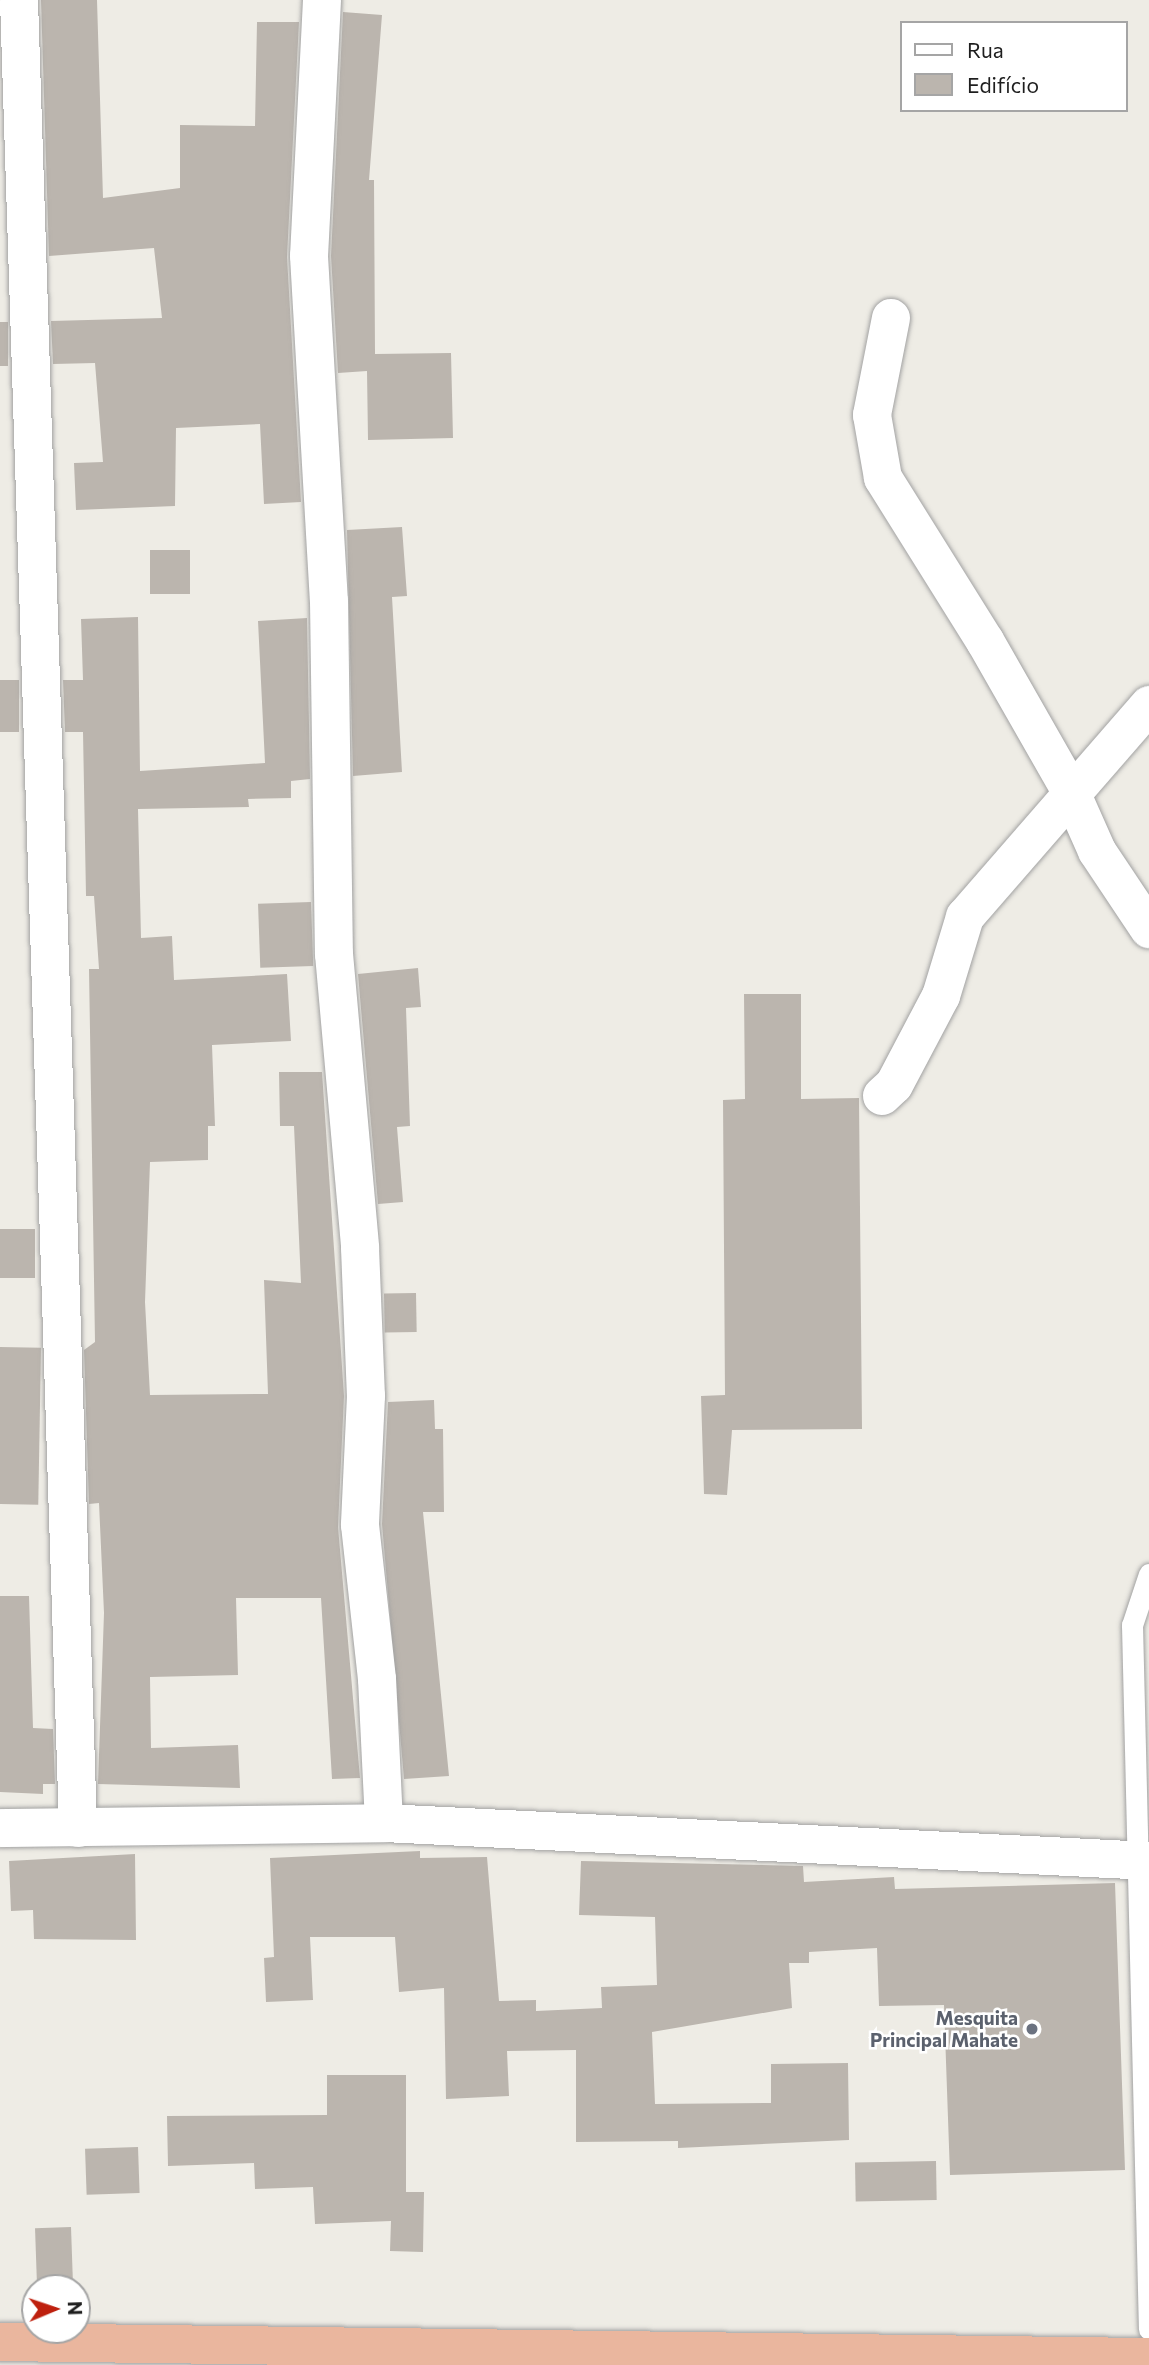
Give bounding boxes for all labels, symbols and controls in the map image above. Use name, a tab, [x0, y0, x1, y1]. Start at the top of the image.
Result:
legend	[900, 21, 1128, 112]
text: Rua	[967, 37, 1004, 62]
text: Edifício	[967, 72, 1039, 97]
place label: Mesquita Principal Mahate	[870, 2007, 1018, 2051]
marker: Mesquita Principal Mahate	[1024, 2021, 1040, 2037]
north arrow	[21, 2274, 91, 2344]
text: N	[64, 2301, 87, 2316]

